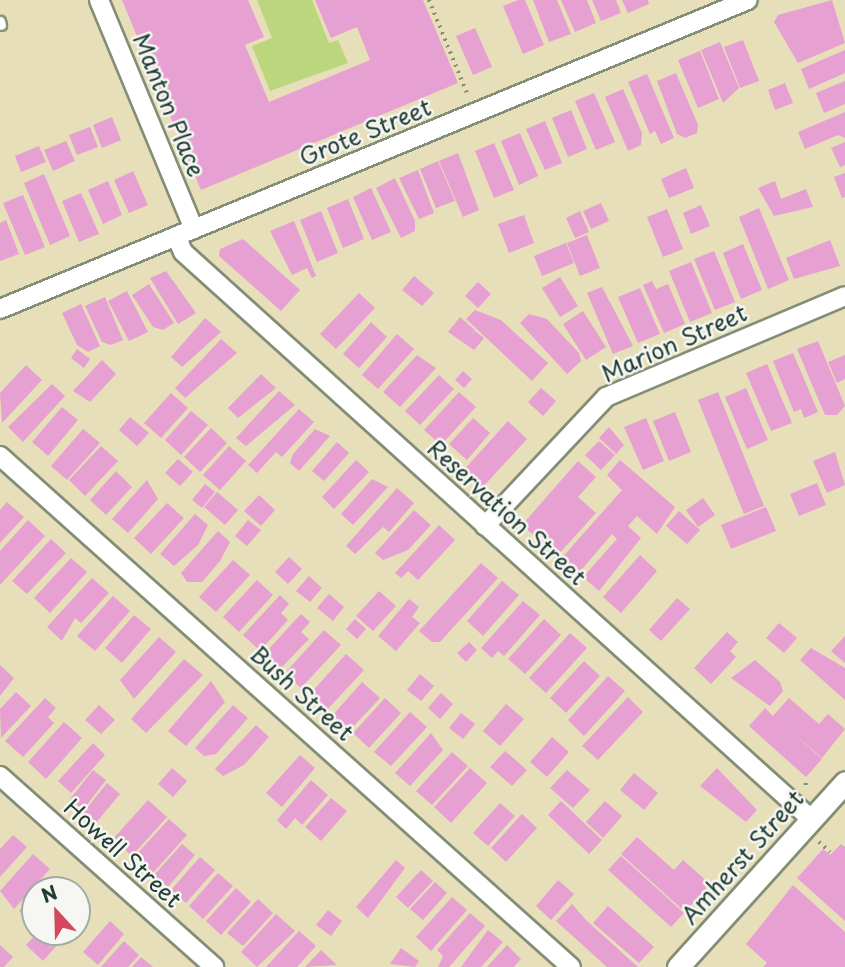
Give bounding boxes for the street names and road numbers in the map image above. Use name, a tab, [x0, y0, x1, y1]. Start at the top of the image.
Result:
street label: Manton Place	[128, 30, 210, 180]
street label: Grote Street	[295, 93, 435, 171]
street label: Marion Street	[597, 299, 751, 387]
street label: Reservation Street	[422, 434, 592, 590]
street label: Bush Street	[245, 639, 359, 747]
street label: Amherst Street	[675, 785, 809, 929]
street label: Howell Street	[58, 793, 188, 913]

